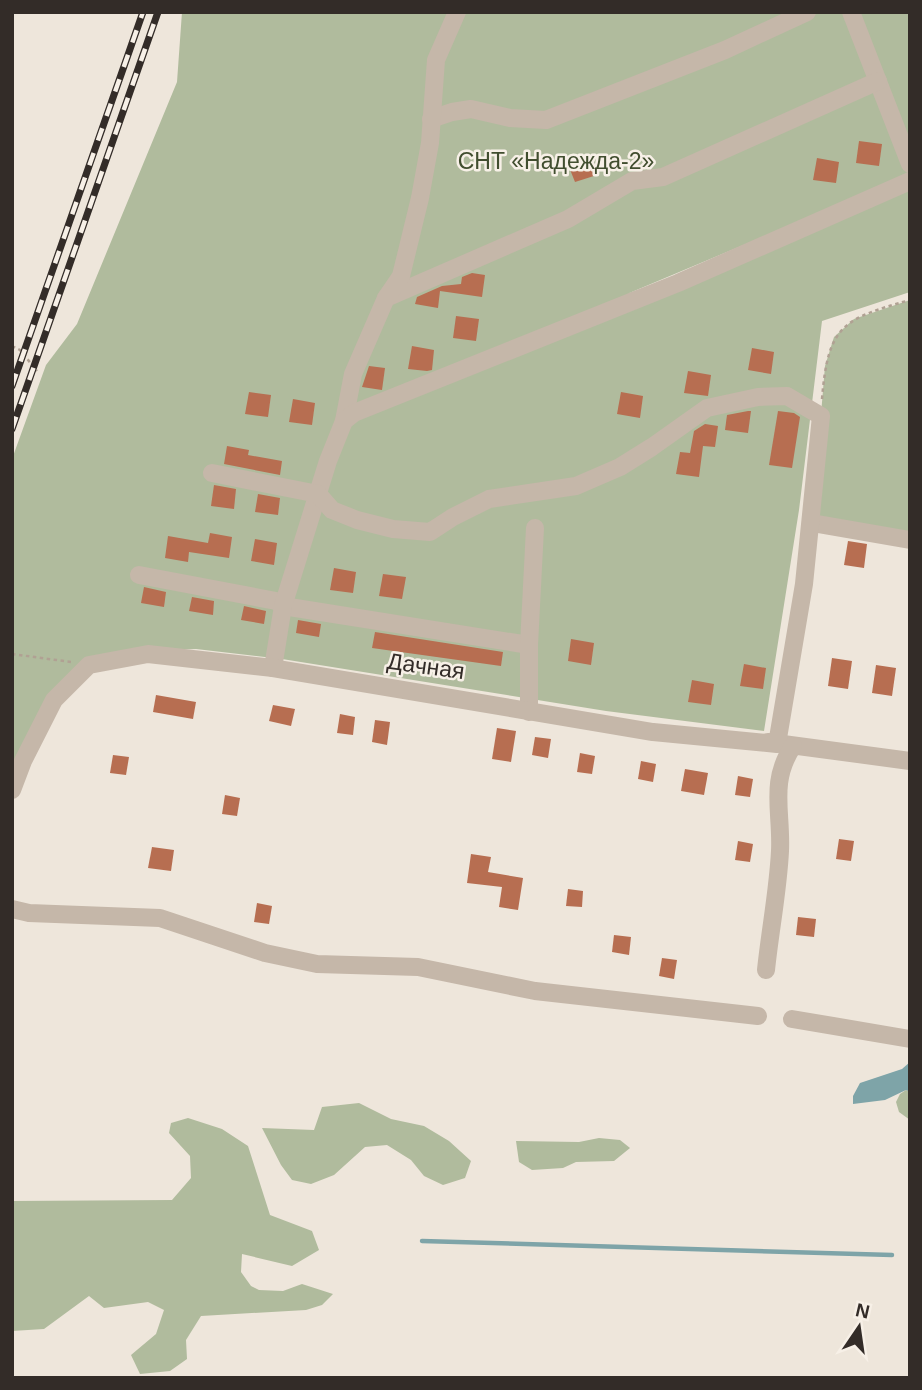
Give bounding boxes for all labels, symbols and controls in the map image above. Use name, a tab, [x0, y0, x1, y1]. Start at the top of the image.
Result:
park label: СНТ «Надежда-2»	[458, 148, 654, 174]
street label: Дачная	[386, 648, 466, 684]
north arrow	[824, 1292, 894, 1362]
text: N	[854, 1299, 872, 1323]

